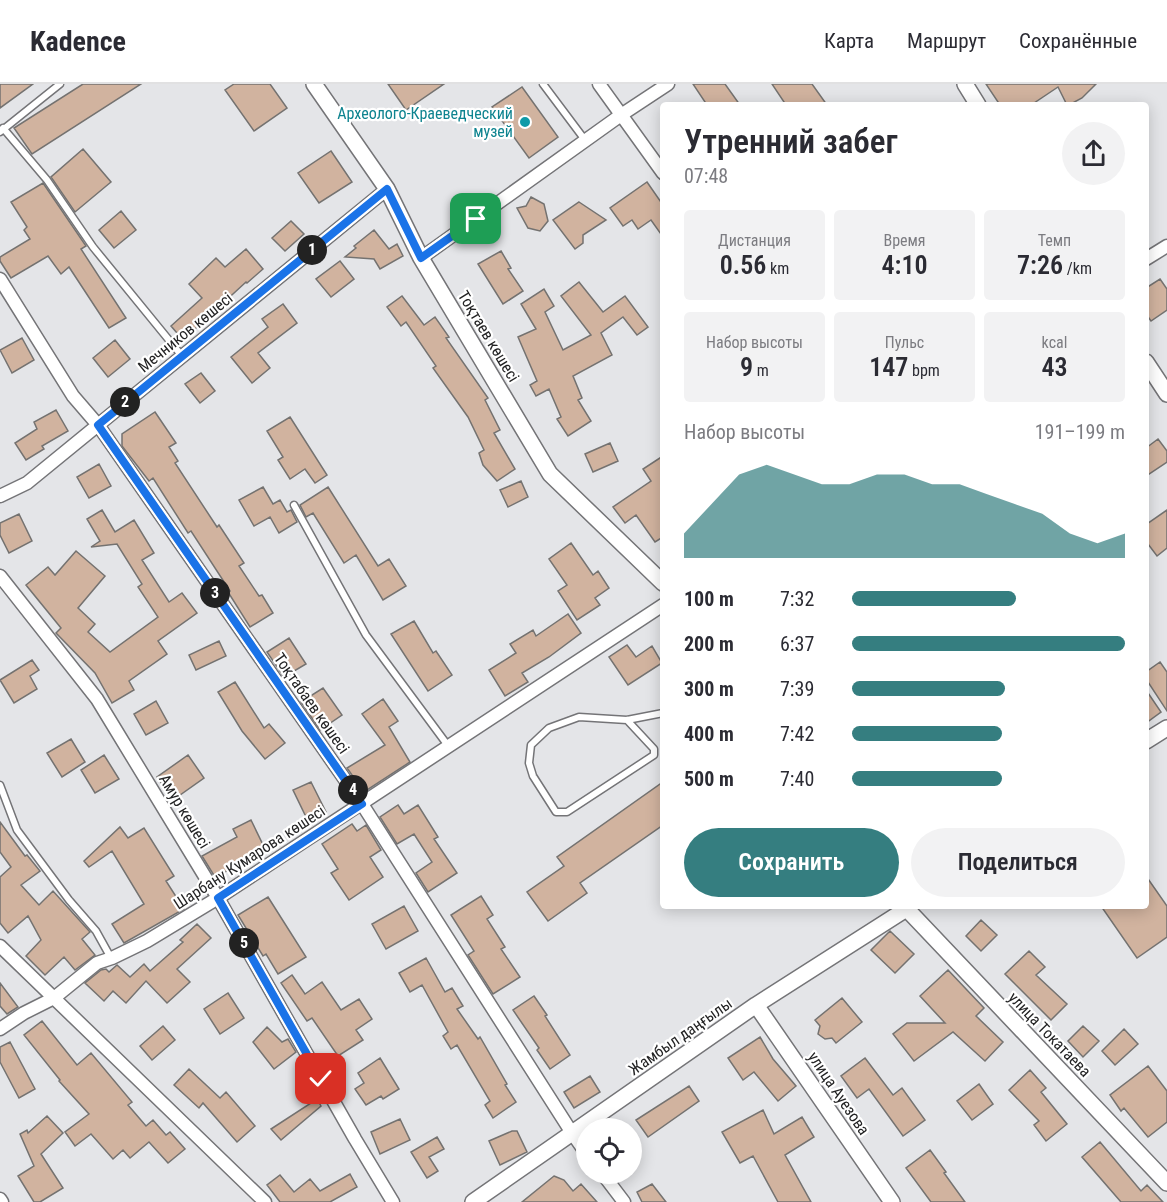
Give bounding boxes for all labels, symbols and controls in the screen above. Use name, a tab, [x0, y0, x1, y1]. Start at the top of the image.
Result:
text: Kadence	[30, 25, 126, 58]
text: Карта	[824, 29, 874, 53]
text: Маршрут	[907, 29, 986, 53]
text: Сохранённые	[1019, 29, 1137, 53]
place label: Археолого-Краеведческий музей	[337, 104, 513, 141]
marker: Археолого-Краеведческий музей	[518, 115, 532, 129]
text: Утренний забег	[684, 122, 898, 161]
button: share	[1062, 122, 1125, 185]
text: 07:48	[684, 164, 728, 188]
pin	[450, 193, 501, 244]
icon: arrive	[459, 202, 492, 235]
text: Дистанция	[718, 231, 791, 250]
text: Время	[883, 231, 926, 250]
text: Темп	[1038, 231, 1071, 250]
pin: 1	[297, 235, 327, 265]
text: 1	[308, 240, 316, 259]
text: 0.56	[720, 250, 766, 280]
text: 4:10	[881, 250, 928, 280]
text: 7:26	[1017, 250, 1063, 280]
text: km	[766, 259, 789, 278]
text: /km	[1063, 259, 1092, 278]
street label: Тоқтаев көшесі	[454, 287, 523, 385]
street label: Мечников көшесі	[134, 288, 236, 376]
text: Набор высоты	[706, 333, 803, 352]
text: Пульс	[885, 333, 924, 352]
text: kcal	[1042, 333, 1067, 352]
text: 9	[740, 352, 753, 382]
text: 147	[869, 352, 908, 382]
text: 43	[1041, 352, 1068, 382]
text: m	[753, 361, 769, 380]
text: bpm	[908, 361, 940, 380]
pin: 2	[110, 387, 140, 417]
text: 2	[121, 392, 129, 411]
text: Набор высоты	[684, 420, 805, 444]
text: 191–199 m	[1035, 420, 1125, 444]
pin: 3	[200, 578, 230, 608]
text: 3	[211, 583, 219, 602]
text: 100 m	[684, 587, 734, 611]
text: 7:32	[780, 587, 814, 611]
text: 200 m	[684, 632, 734, 656]
text: 6:37	[780, 632, 814, 656]
street label: Тоқтабаев көшесі	[270, 649, 353, 757]
text: 300 m	[684, 677, 734, 701]
text: 7:39	[780, 677, 814, 701]
text: 400 m	[684, 722, 734, 746]
text: 7:42	[780, 722, 814, 746]
text: 500 m	[684, 767, 734, 791]
text: 7:40	[780, 767, 814, 791]
street label: Амур көшесі	[155, 771, 214, 852]
pin: 4	[338, 775, 368, 805]
text: 4	[349, 780, 357, 799]
street label: Шарбану Кумарова көшесі	[170, 801, 328, 913]
button: Сохранить	[684, 828, 899, 897]
button: Поделиться	[911, 828, 1125, 897]
pin: 5	[229, 928, 259, 958]
text: 5	[240, 933, 248, 952]
street label: улица Токатаева	[1004, 988, 1095, 1081]
street label: Жамбыл даңғылы	[625, 994, 736, 1079]
street label: улица Ауезова	[804, 1048, 873, 1138]
pin	[295, 1053, 346, 1104]
icon: check	[304, 1062, 337, 1095]
map controls	[576, 1118, 642, 1184]
button: locate	[576, 1118, 642, 1184]

